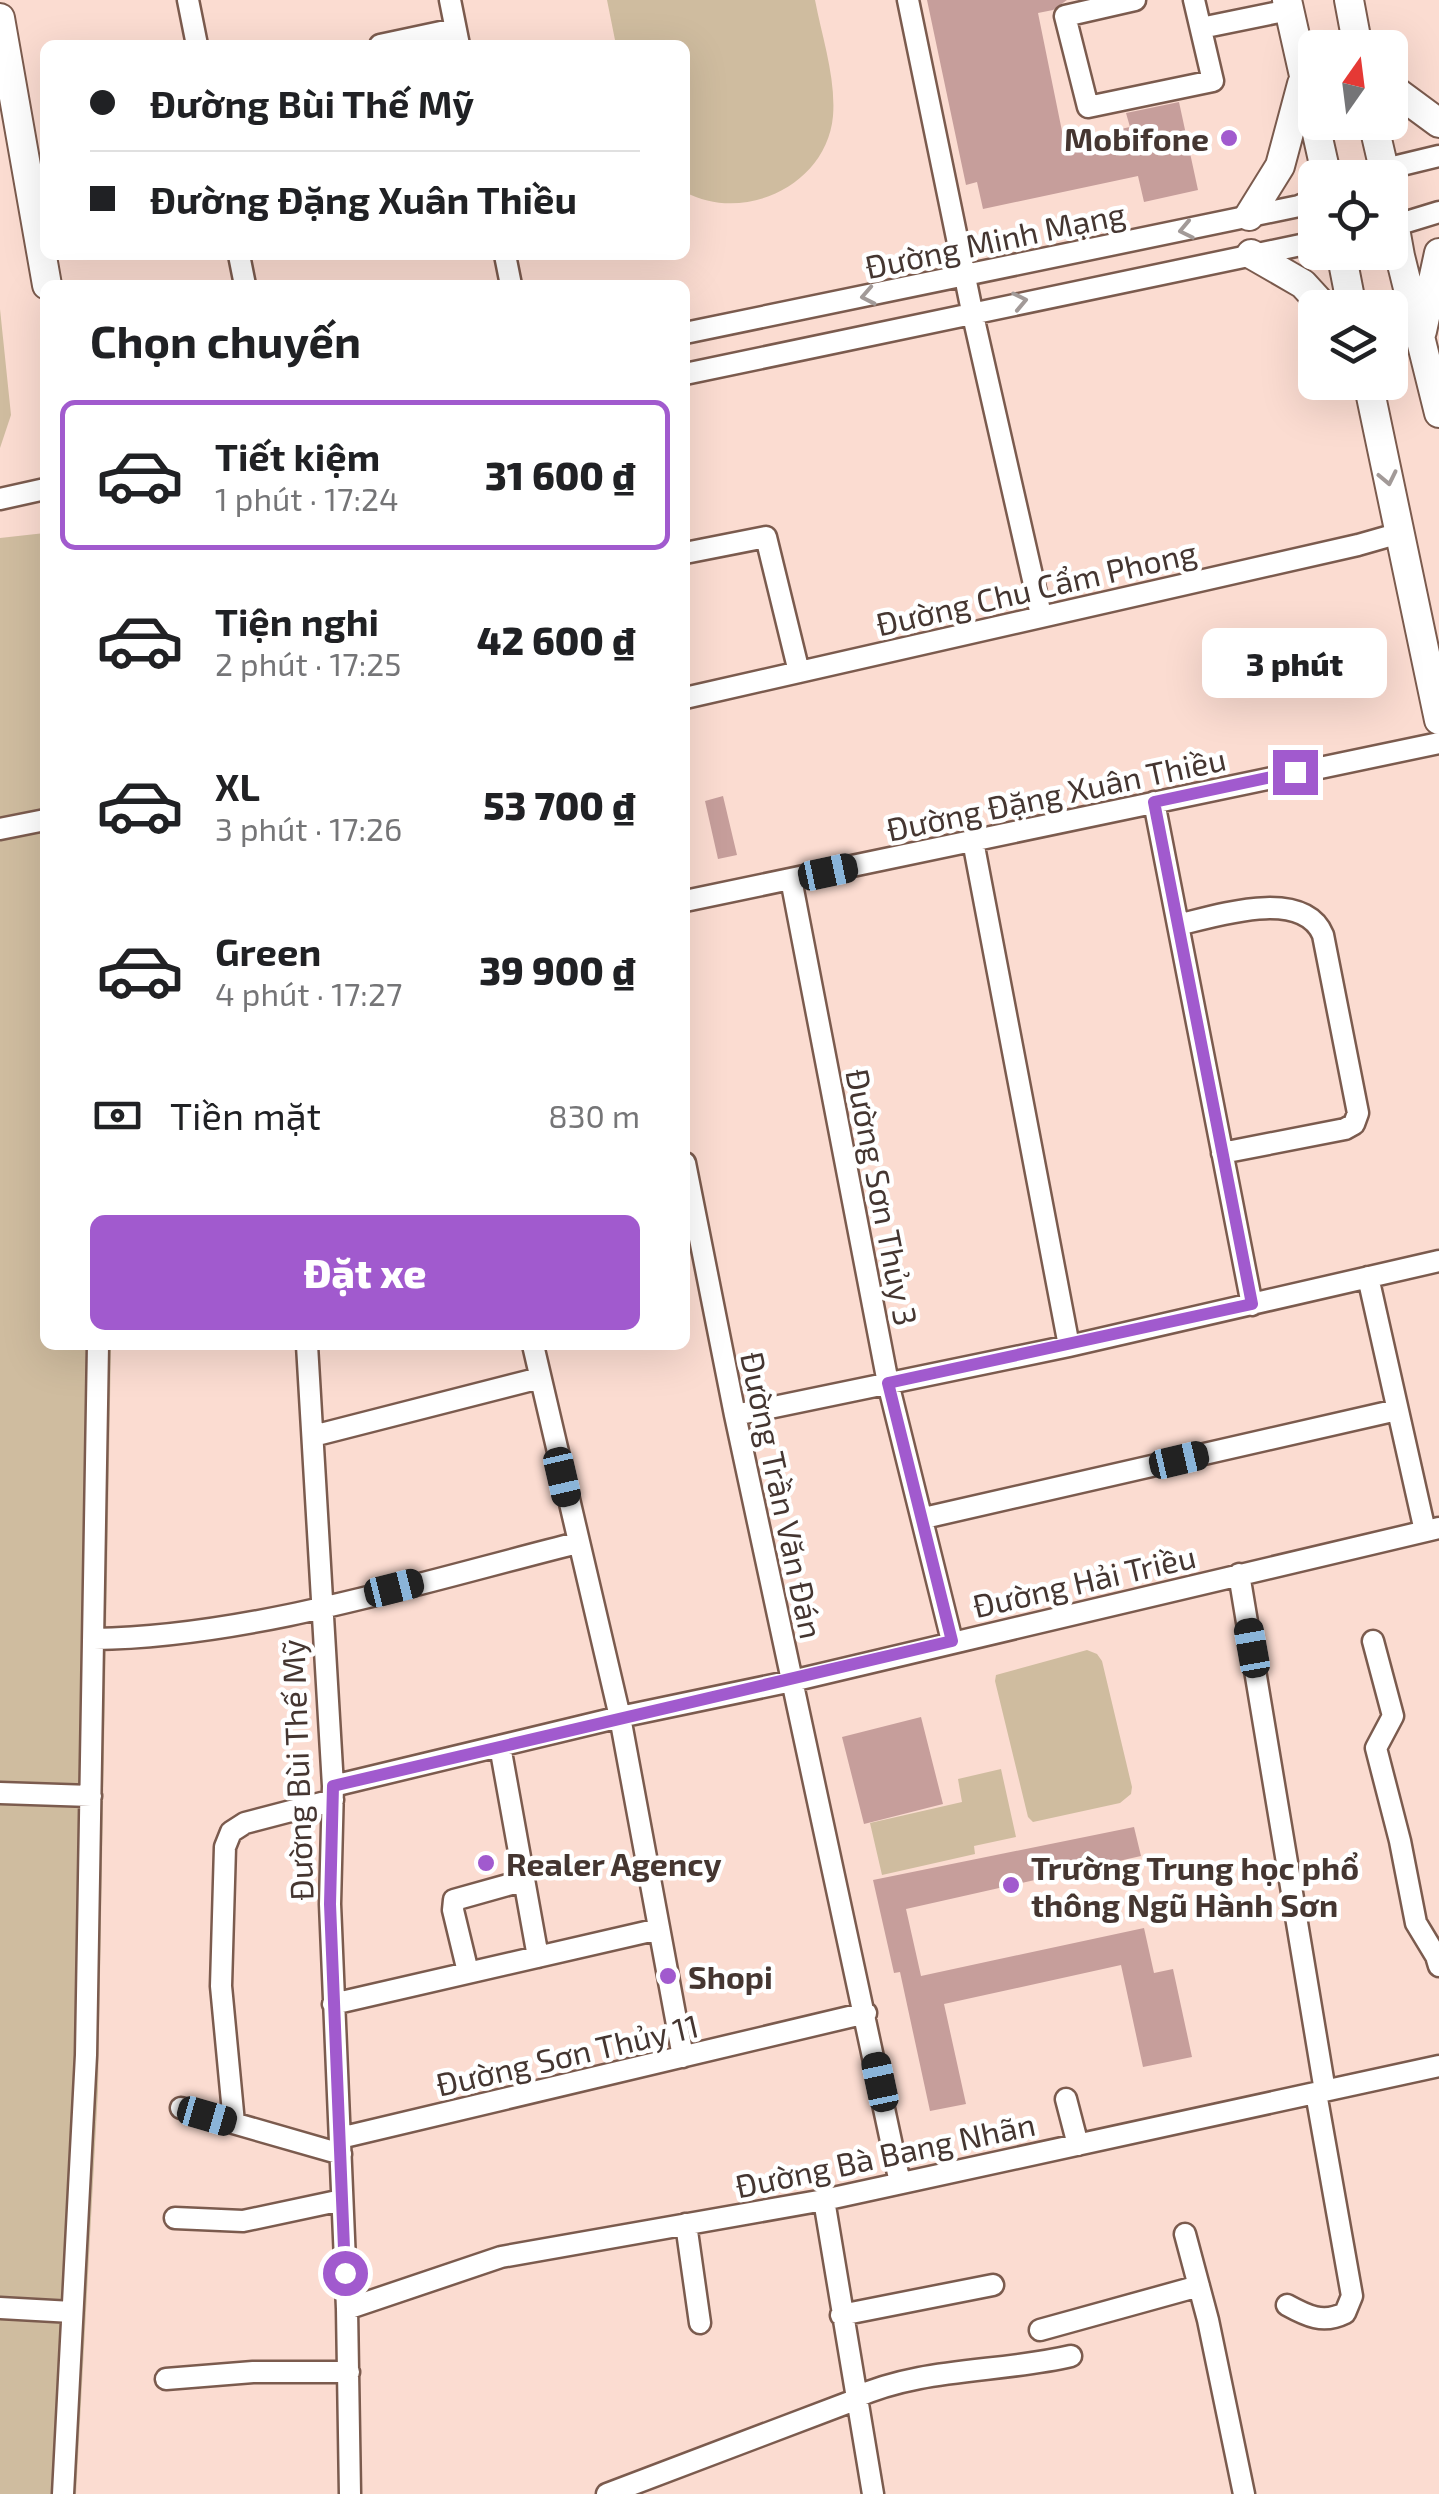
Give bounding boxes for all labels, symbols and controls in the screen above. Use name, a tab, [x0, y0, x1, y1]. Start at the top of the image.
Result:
north arrow	[1298, 30, 1408, 140]
map controls	[1298, 30, 1408, 400]
text: Đường Bùi Thế Mỹ	[150, 80, 474, 126]
place label: Mobifone	[1064, 119, 1209, 157]
marker: Mobifone	[1218, 127, 1240, 149]
button: locate	[1298, 160, 1408, 270]
text: Đường Đặng Xuân Thiều	[150, 176, 577, 222]
street label: Đường Minh Mạng	[861, 193, 1129, 285]
one-way arrow	[1178, 218, 1195, 239]
one-way arrow	[860, 285, 877, 306]
button: layers	[1298, 290, 1408, 400]
one-way arrow	[1011, 292, 1028, 313]
text: Chọn chuyến	[90, 313, 361, 367]
icon: car	[95, 430, 185, 520]
text: Tiết kiệm	[215, 433, 380, 479]
text: 31 600 ₫	[485, 452, 635, 498]
one-way arrow	[1377, 469, 1398, 486]
text: 1 phút · 17:24	[215, 479, 399, 517]
street label: Đường Chu Cẩm Phong	[872, 532, 1200, 642]
icon: car	[95, 595, 185, 685]
text: Tiện nghi	[215, 598, 379, 644]
text: 42 600 ₫	[477, 617, 635, 663]
callout: 3 phút	[1202, 627, 1388, 697]
text: 2 phút · 17:25	[215, 644, 401, 682]
text: 3 phút	[1246, 644, 1343, 682]
street label: Đường Đặng Xuân Thiều	[883, 738, 1229, 848]
route end	[1273, 750, 1318, 795]
icon: car	[95, 760, 185, 850]
text: XL	[215, 763, 260, 809]
text: 53 700 ₫	[483, 782, 635, 828]
text: 3 phút · 17:26	[215, 809, 402, 847]
car	[796, 851, 860, 893]
icon: car	[95, 925, 185, 1015]
text: Green	[215, 928, 321, 974]
text: 39 900 ₫	[479, 947, 635, 993]
text: 4 phút · 17:27	[215, 974, 402, 1012]
street label: Đường Sơn Thủy 3	[839, 1065, 927, 1329]
icon: cash	[90, 1088, 145, 1143]
text: Tiền mặt	[170, 1092, 321, 1138]
text: 830 m	[548, 1096, 640, 1134]
button: Đặt xe	[90, 1215, 640, 1330]
street label: Đường Trần Văn Đán	[734, 1348, 832, 1642]
car	[1146, 1439, 1212, 1481]
car	[541, 1444, 583, 1510]
street label: Đường Hải Triều	[969, 1536, 1199, 1624]
car	[361, 1566, 427, 1610]
car	[1232, 1616, 1272, 1680]
street label: Đường Bùi Thế Mỹ	[272, 1639, 320, 1901]
place label: Realer Agency	[506, 1844, 722, 1883]
place label: Trường Trung học phổ thông Ngũ Hành Sơn	[1031, 1848, 1359, 1923]
marker: Realer Agency	[475, 1852, 497, 1874]
marker: Trường Trung học phổ thông Ngũ Hành Sơn	[1000, 1874, 1022, 1896]
place label: Shopi	[688, 1957, 773, 1995]
marker: Shopi	[657, 1965, 679, 1987]
street label: Đường Sơn Thủy 11	[432, 2005, 702, 2103]
car	[859, 2050, 901, 2114]
car	[174, 2093, 240, 2139]
street label: Đường Bà Bang Nhãn	[732, 2104, 1038, 2204]
route start	[323, 2251, 368, 2296]

